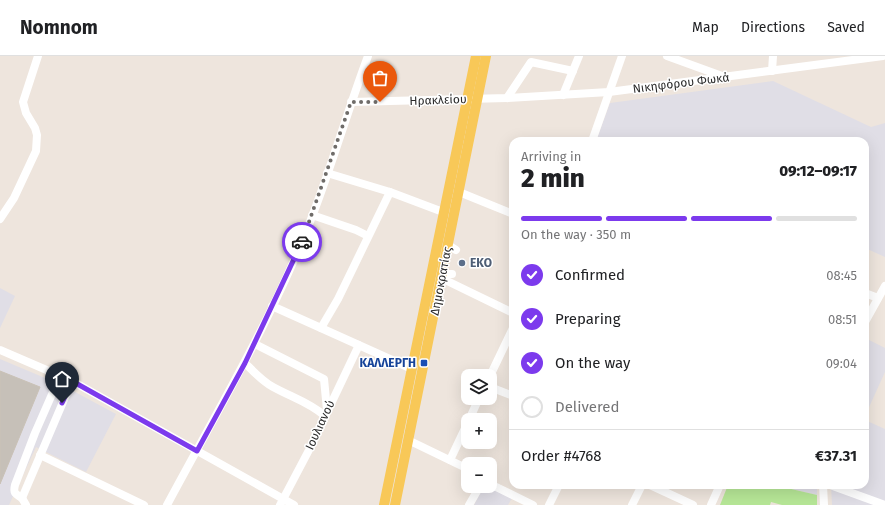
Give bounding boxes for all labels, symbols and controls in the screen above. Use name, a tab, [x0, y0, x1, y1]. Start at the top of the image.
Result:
text: Nomnom	[20, 16, 98, 39]
text: Map	[692, 19, 719, 36]
text: Directions	[741, 19, 805, 36]
text: Saved	[827, 19, 865, 36]
pin	[363, 61, 397, 102]
icon: bag	[369, 67, 391, 89]
street label: Νικηφόρου Φωκά	[632, 70, 730, 96]
street label: Ηρακλείου	[409, 92, 467, 108]
text: Arriving in	[521, 149, 581, 164]
text: 09:12–09:17	[779, 162, 857, 180]
text: 2 min	[521, 163, 585, 194]
courier	[282, 222, 322, 262]
text: On the way · 350 m	[521, 227, 631, 242]
icon: car	[291, 231, 313, 253]
street label: Δημοκρατίας	[427, 245, 455, 317]
place label: EKO	[470, 256, 492, 270]
marker: EKO	[457, 258, 467, 268]
icon: check	[521, 264, 543, 286]
text: Confirmed	[555, 266, 625, 284]
text: 08:45	[826, 268, 857, 283]
icon: check	[521, 308, 543, 330]
text: Preparing	[555, 310, 620, 328]
text: 08:51	[828, 312, 857, 327]
icon: check	[521, 352, 543, 374]
text: On the way	[555, 354, 630, 372]
place label: ΚΑΛΛΕΡΓΗ	[360, 356, 416, 370]
text: 09:04	[826, 356, 857, 371]
marker: ΚΑΛΛΕΡΓΗ	[419, 358, 429, 368]
pin	[45, 362, 79, 403]
icon: home	[51, 368, 73, 390]
map controls	[461, 369, 497, 493]
button: layers	[461, 369, 497, 405]
street label: Ιουλιανού	[302, 398, 338, 452]
text: Delivered	[555, 398, 619, 416]
button: +	[461, 413, 497, 449]
text: Order #4768	[521, 447, 602, 465]
text: €37.31	[815, 447, 857, 465]
button: −	[461, 457, 497, 493]

